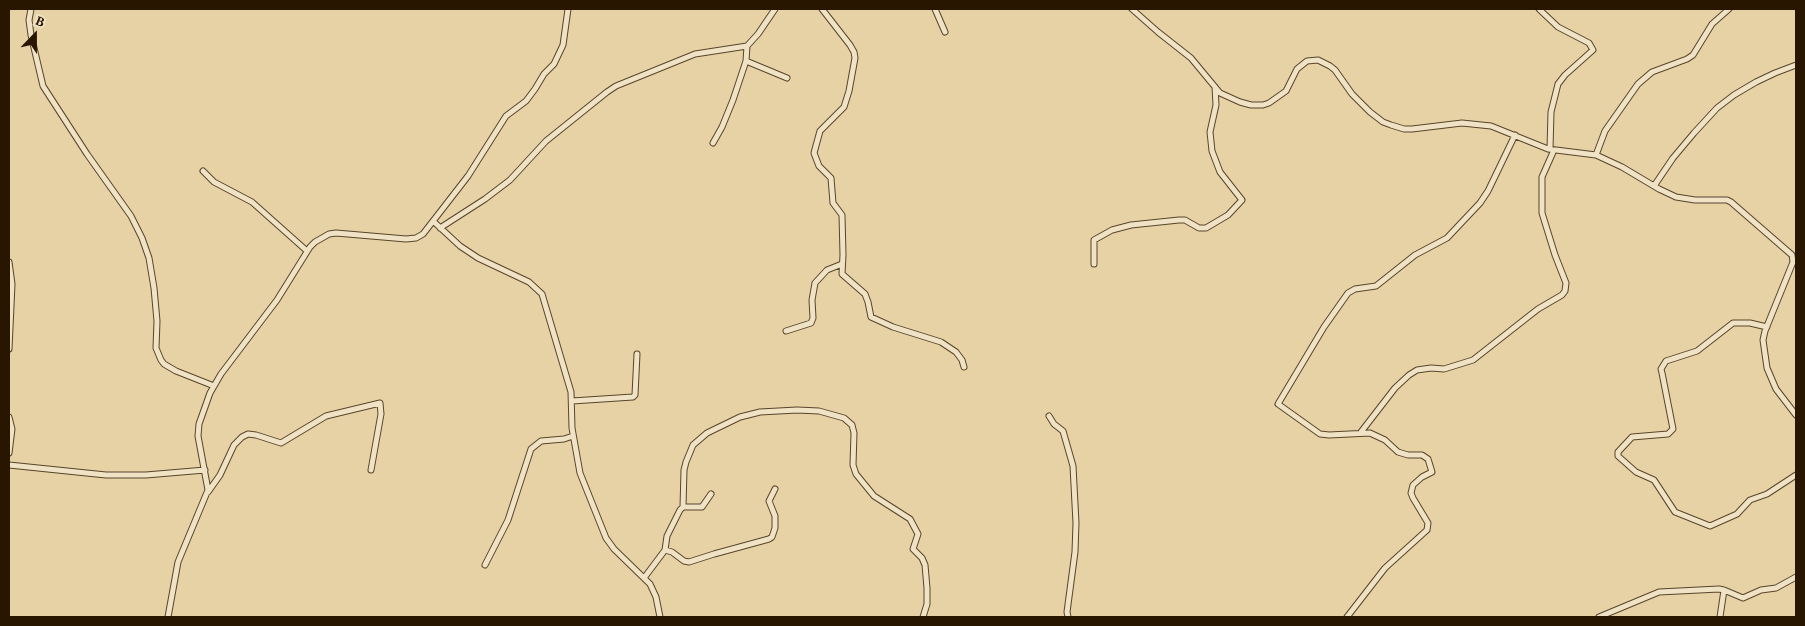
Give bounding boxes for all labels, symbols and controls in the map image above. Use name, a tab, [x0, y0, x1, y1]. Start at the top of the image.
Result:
north arrow	[10, 10, 60, 60]
text: B	[33, 10, 48, 32]

